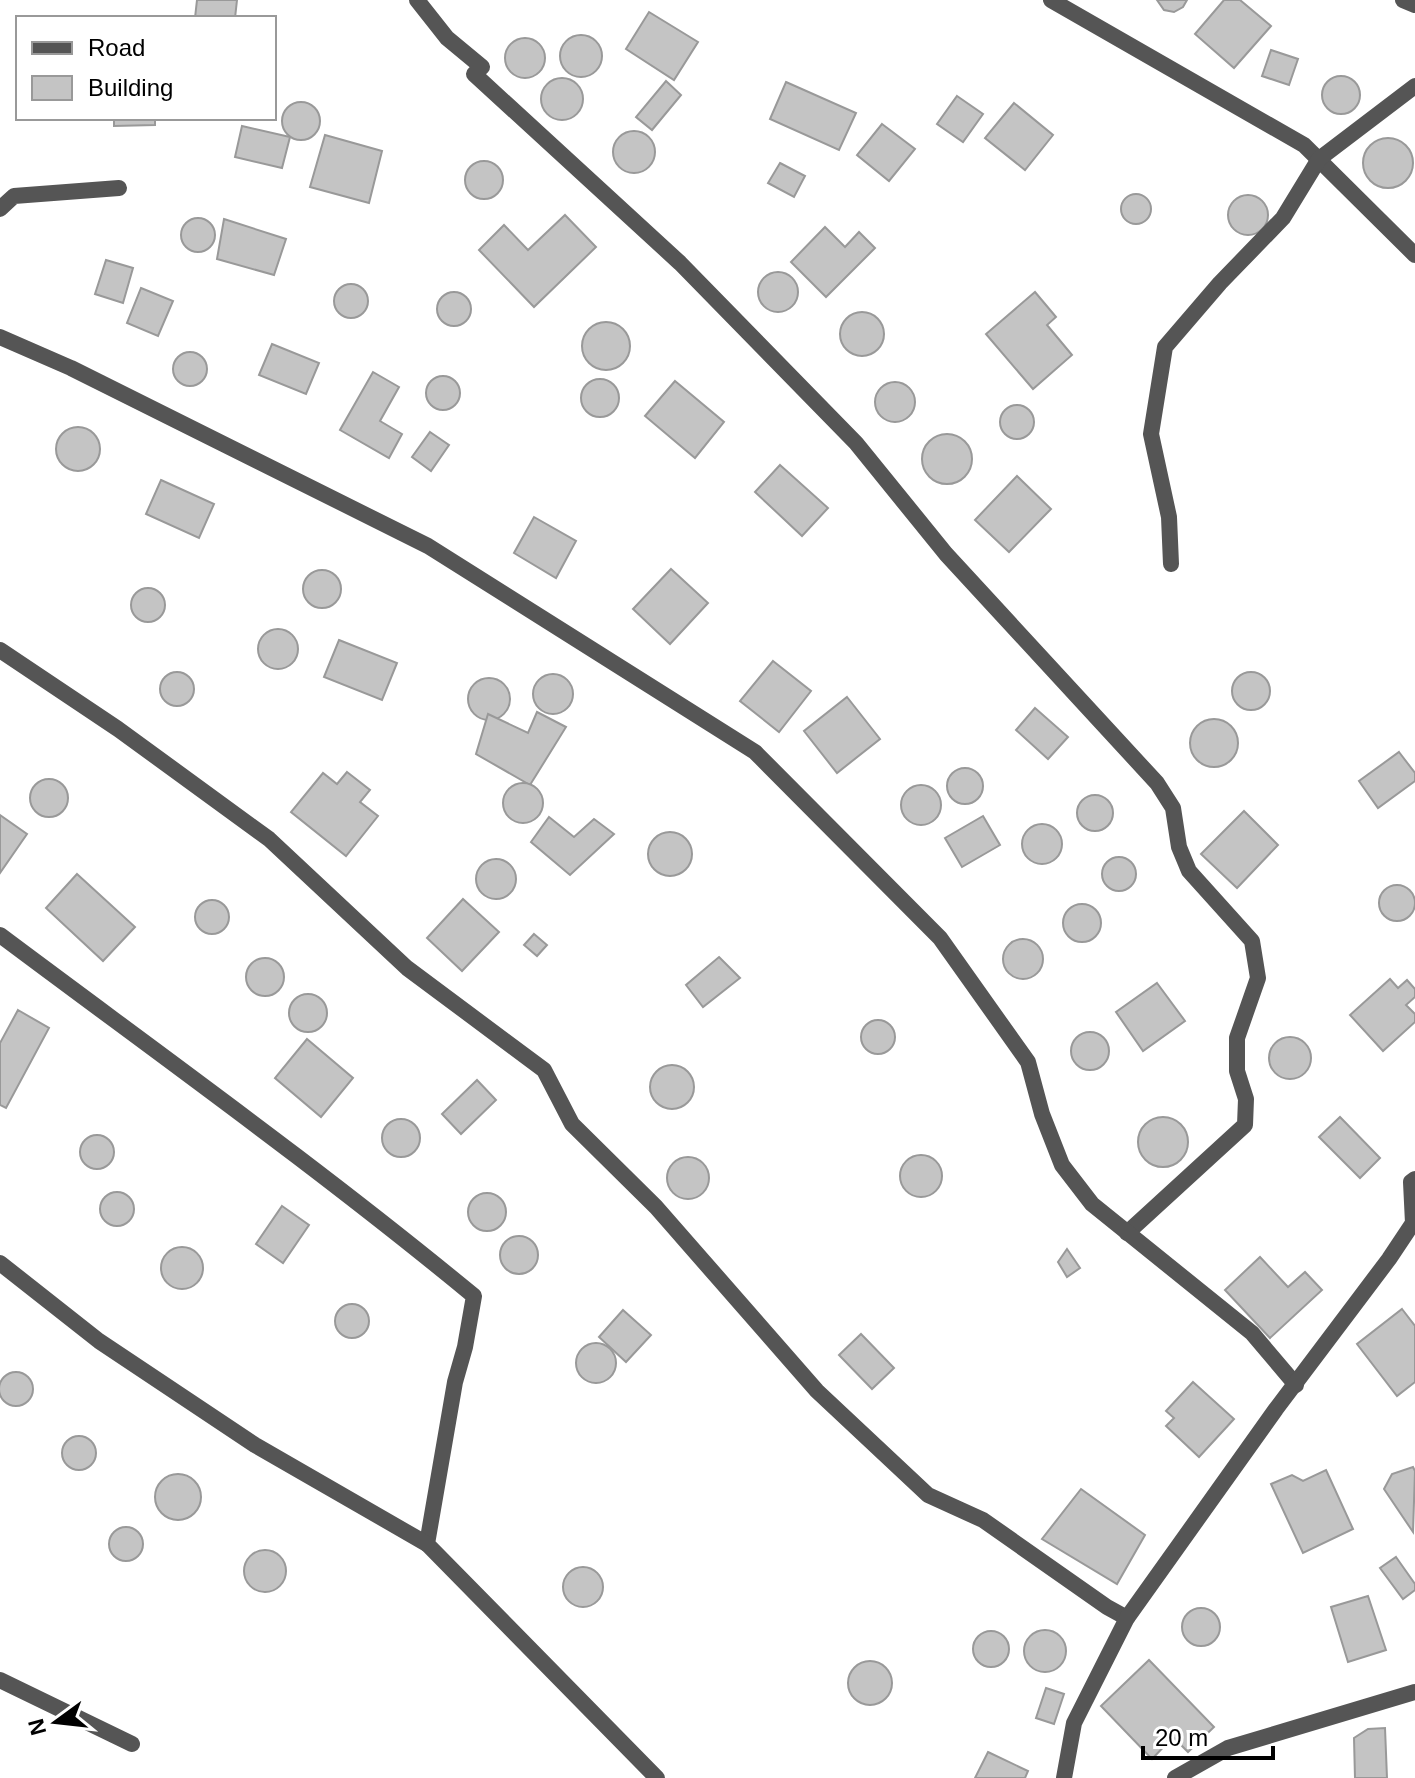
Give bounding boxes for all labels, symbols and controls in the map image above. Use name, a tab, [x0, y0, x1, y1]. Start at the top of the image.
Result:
legend	[16, 16, 276, 120]
text: Road	[88, 34, 145, 61]
text: Building	[88, 74, 173, 101]
north arrow	[16, 1682, 96, 1762]
scale bar	[1143, 1710, 1273, 1760]
text: N	[23, 1716, 51, 1738]
text: 20 m	[1155, 1724, 1208, 1751]

